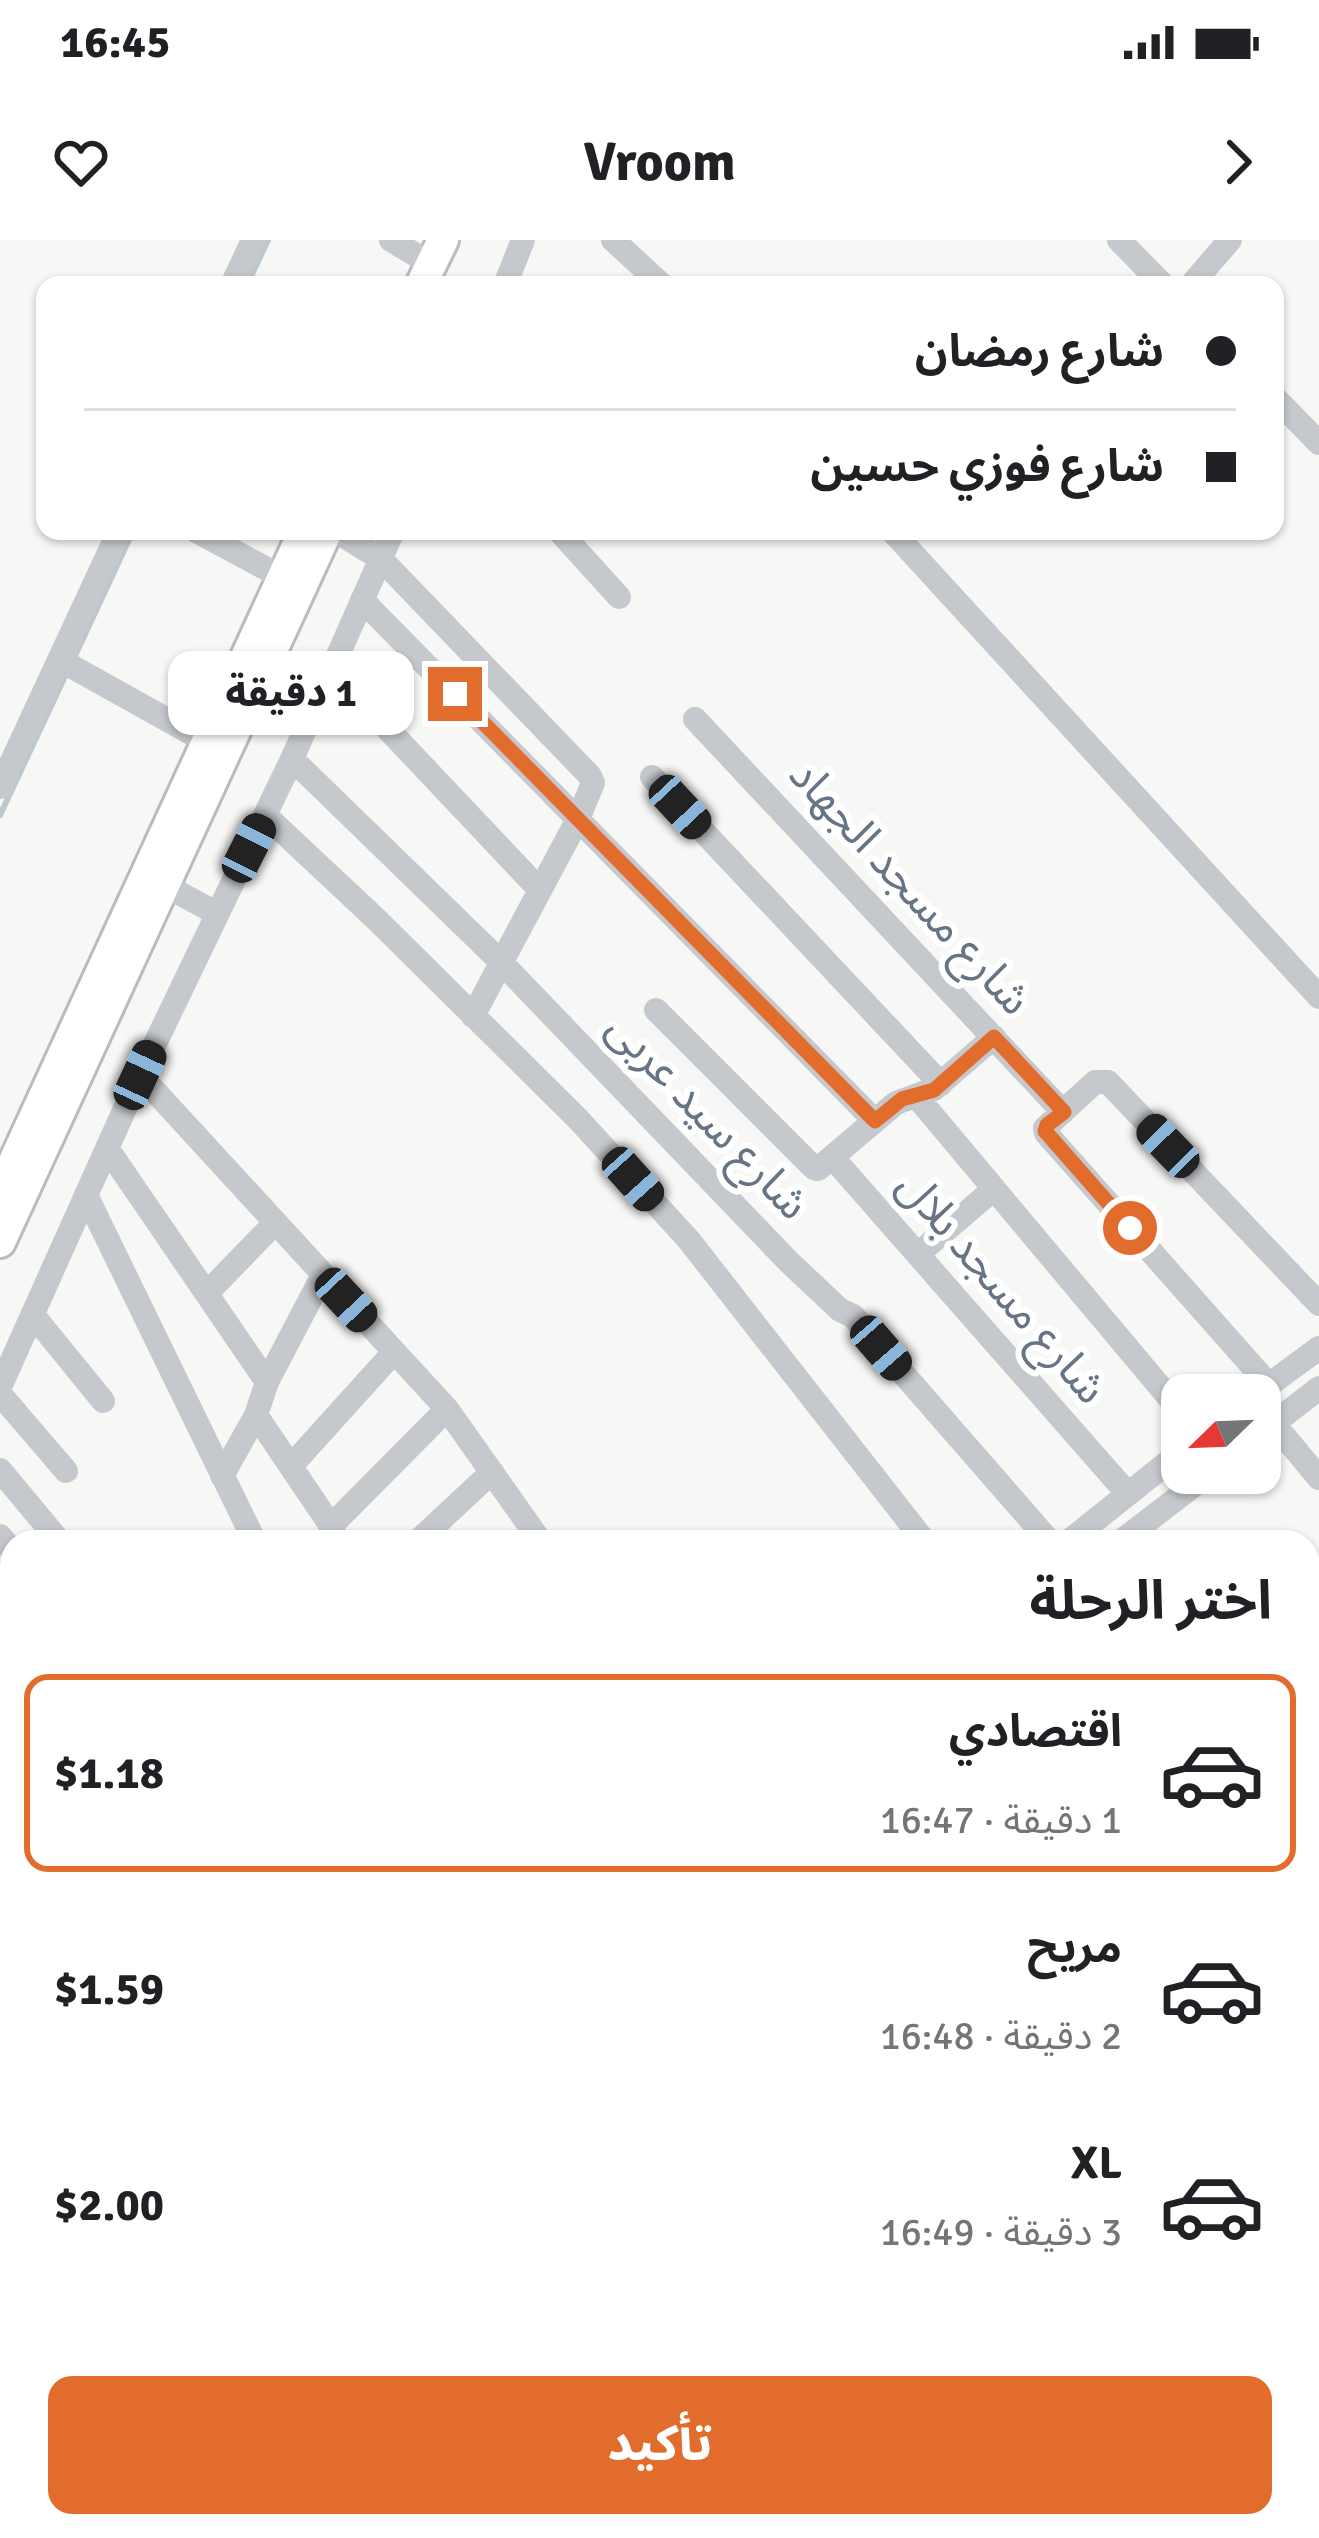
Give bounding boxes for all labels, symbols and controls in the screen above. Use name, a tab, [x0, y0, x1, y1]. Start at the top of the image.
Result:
text: 16:45	[60, 15, 170, 70]
icon: heart	[48, 129, 114, 195]
text: Vroom	[583, 129, 736, 196]
icon: forward	[1205, 129, 1271, 195]
text: شارع رمضان	[915, 324, 1164, 379]
text: شارع فوزي حسين	[810, 439, 1164, 494]
callout: 1 دقيقة	[167, 652, 413, 736]
route end	[428, 667, 482, 721]
text: 1 دقيقة	[225, 669, 357, 717]
street label: شارع مسجد الجهاد	[774, 747, 1043, 1030]
car	[642, 768, 718, 846]
car	[217, 808, 281, 888]
street label: شارع سيد عربى	[592, 1001, 821, 1235]
car	[108, 1035, 172, 1115]
car	[1130, 1108, 1206, 1184]
car	[596, 1140, 670, 1218]
street label: شارع مسجد بلال	[882, 1159, 1119, 1419]
route start	[1103, 1201, 1157, 1255]
car	[308, 1261, 384, 1339]
car	[844, 1309, 918, 1387]
north arrow	[1161, 1374, 1281, 1494]
map controls	[1161, 1374, 1281, 1494]
text: اختر الرحلة	[1030, 1568, 1272, 1635]
text: اقتصادي	[949, 1704, 1122, 1759]
icon: car	[1158, 1719, 1266, 1827]
text: $1.18	[54, 1746, 164, 1801]
text: 1 دقيقة · 16:47	[880, 1796, 1122, 1844]
text: مريح	[1027, 1920, 1122, 1975]
icon: car	[1158, 1935, 1266, 2043]
text: $1.59	[54, 1962, 164, 2017]
text: 2 دقيقة · 16:48	[880, 2012, 1122, 2060]
text: XL	[1071, 2136, 1122, 2191]
icon: car	[1158, 2151, 1266, 2259]
text: $2.00	[54, 2178, 164, 2233]
text: 3 دقيقة · 16:49	[880, 2208, 1122, 2256]
button: تأكيد	[48, 2376, 1272, 2514]

